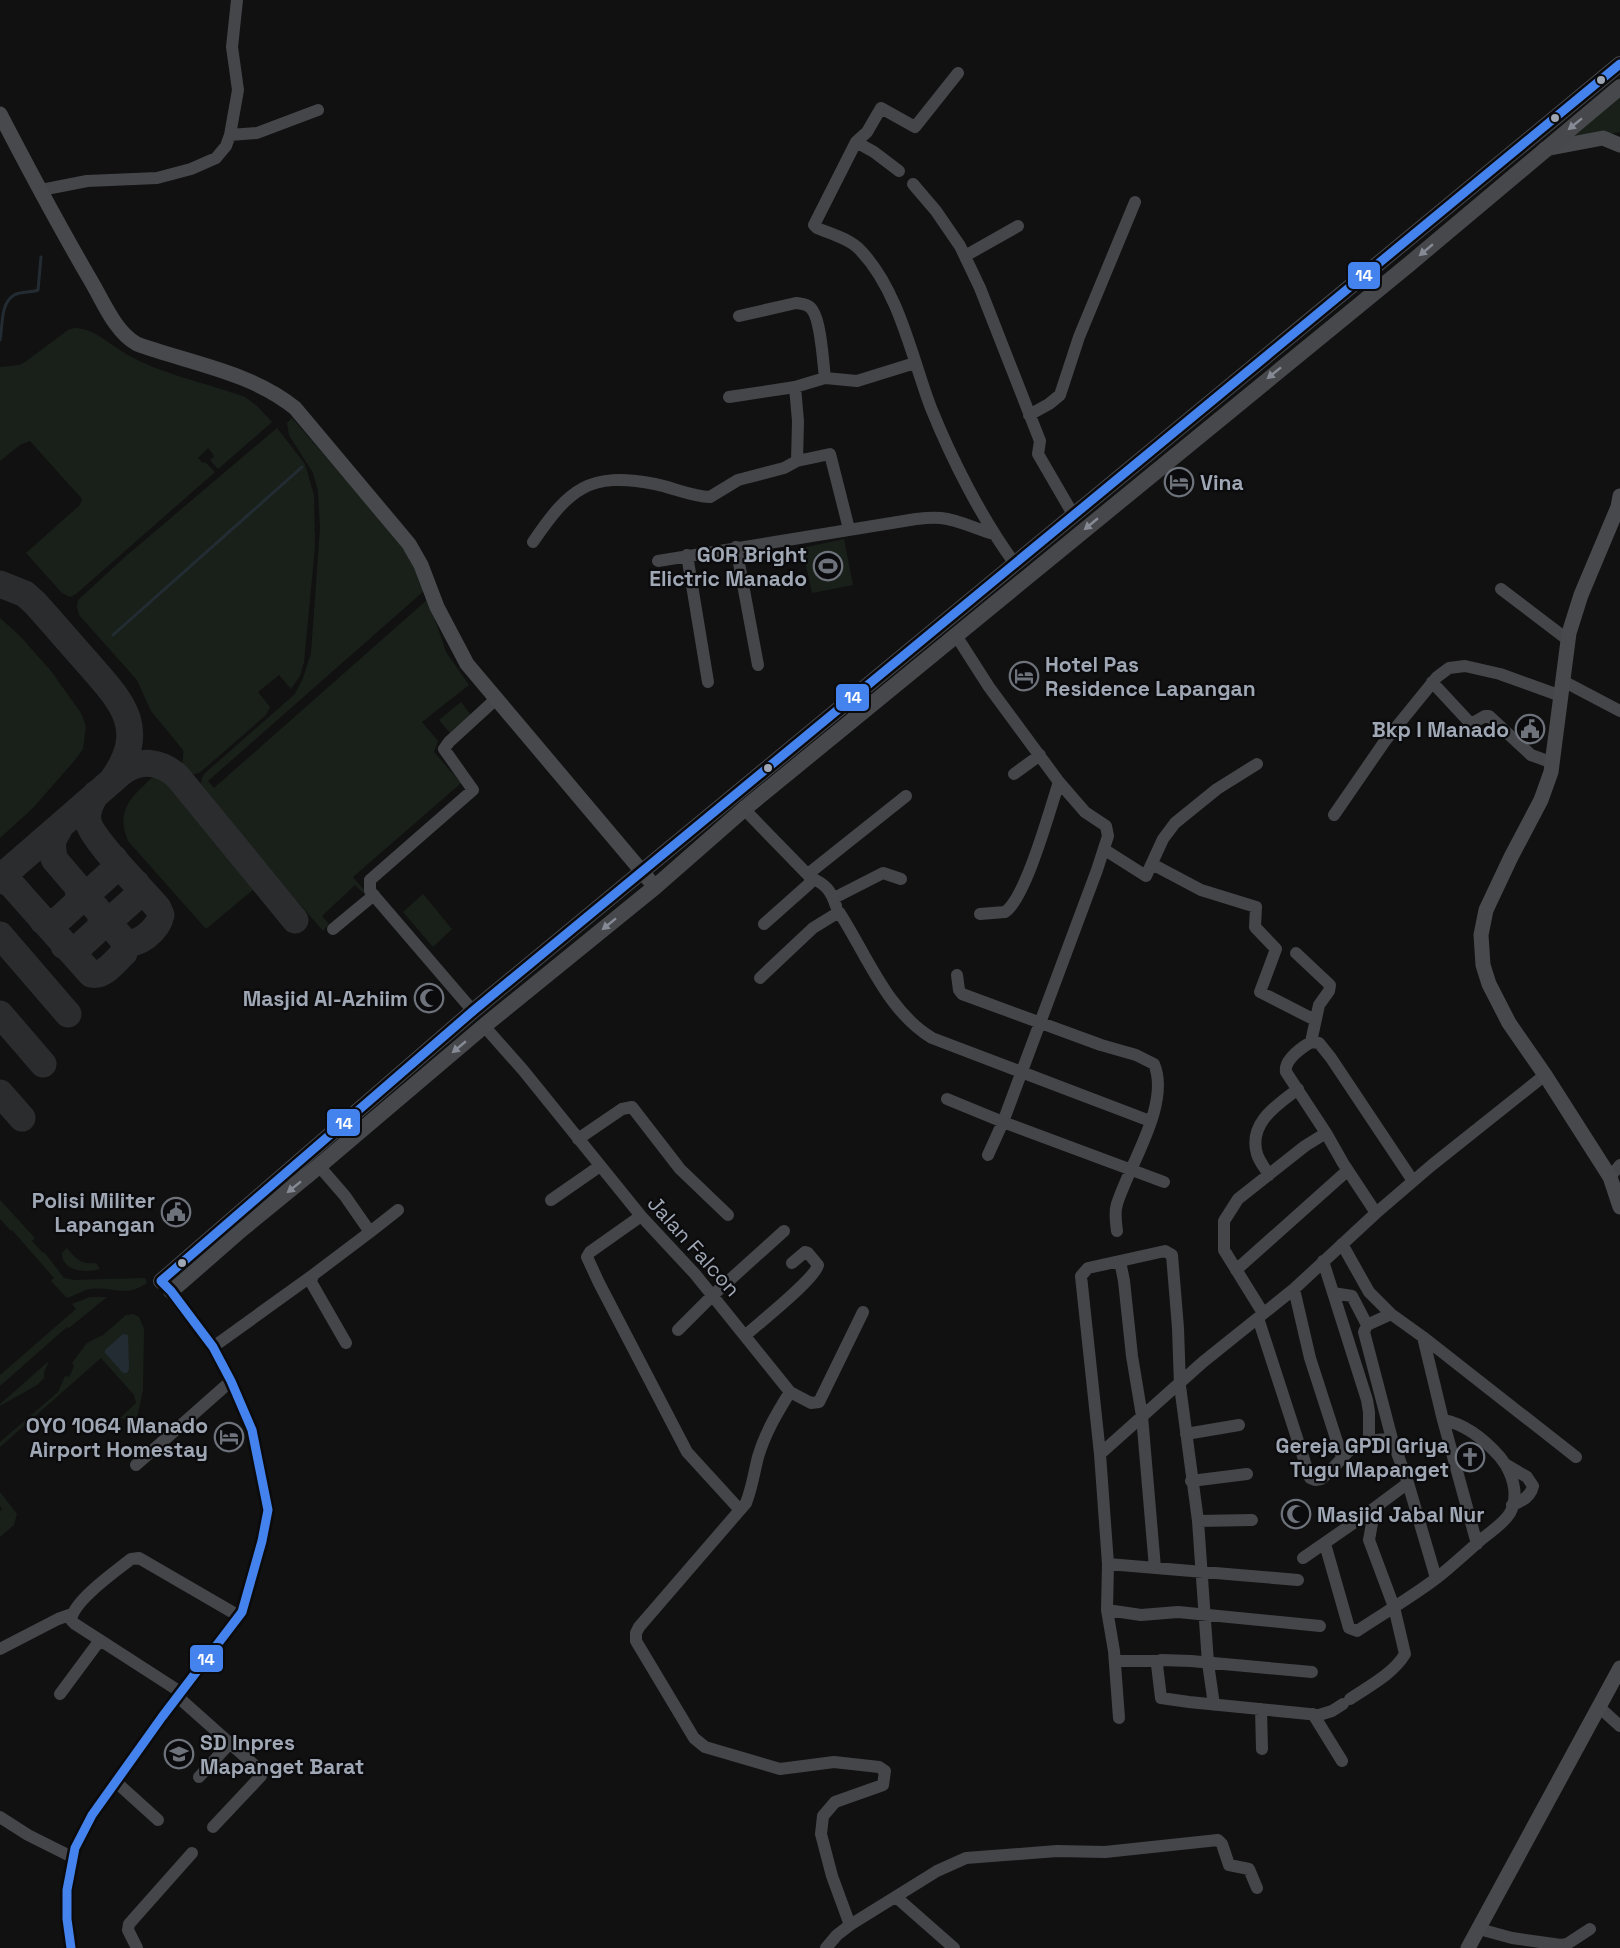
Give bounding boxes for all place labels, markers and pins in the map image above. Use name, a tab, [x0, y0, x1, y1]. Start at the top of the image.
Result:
unlabelled marker	[1595, 74, 1607, 86]
unlabelled marker	[1549, 112, 1561, 124]
hotel icon: Vina	[1163, 466, 1195, 498]
place label: Vina	[1200, 469, 1244, 496]
place label: GOR Bright Elictric Manado	[649, 541, 807, 592]
sports icon: GOR Bright Elictric Manado	[812, 550, 844, 582]
place label: Hotel Pas Residence Lapangan	[1045, 651, 1256, 702]
hotel icon: Hotel Pas Residence Lapangan	[1008, 660, 1040, 692]
public building icon: Bkp I Manado	[1514, 713, 1546, 745]
place label: Bkp I Manado	[1372, 716, 1509, 743]
unlabelled marker	[762, 762, 774, 774]
mosque icon: Masjid Al-Azhiim	[413, 982, 445, 1014]
place label: Masjid Al-Azhiim	[243, 985, 408, 1012]
place label: Polisi Militer Lapangan	[32, 1187, 155, 1238]
public building icon: Polisi Militer Lapangan	[160, 1196, 192, 1228]
unlabelled marker	[176, 1257, 188, 1269]
place label: OYO 1064 Manado Airport Homestay	[26, 1412, 208, 1463]
hotel icon: OYO 1064 Manado Airport Homestay	[213, 1421, 245, 1453]
place label: Gereja GPDI Griya Tugu Mapanget	[1276, 1432, 1449, 1483]
church icon: Gereja GPDI Griya Tugu Mapanget	[1454, 1441, 1486, 1473]
mosque icon: Masjid Jabal Nur	[1280, 1498, 1312, 1530]
place label: Masjid Jabal Nur	[1317, 1501, 1485, 1528]
place label: SD Inpres Mapanget Barat	[200, 1729, 364, 1780]
school or university icon: SD Inpres Mapanget Barat	[163, 1738, 195, 1770]

